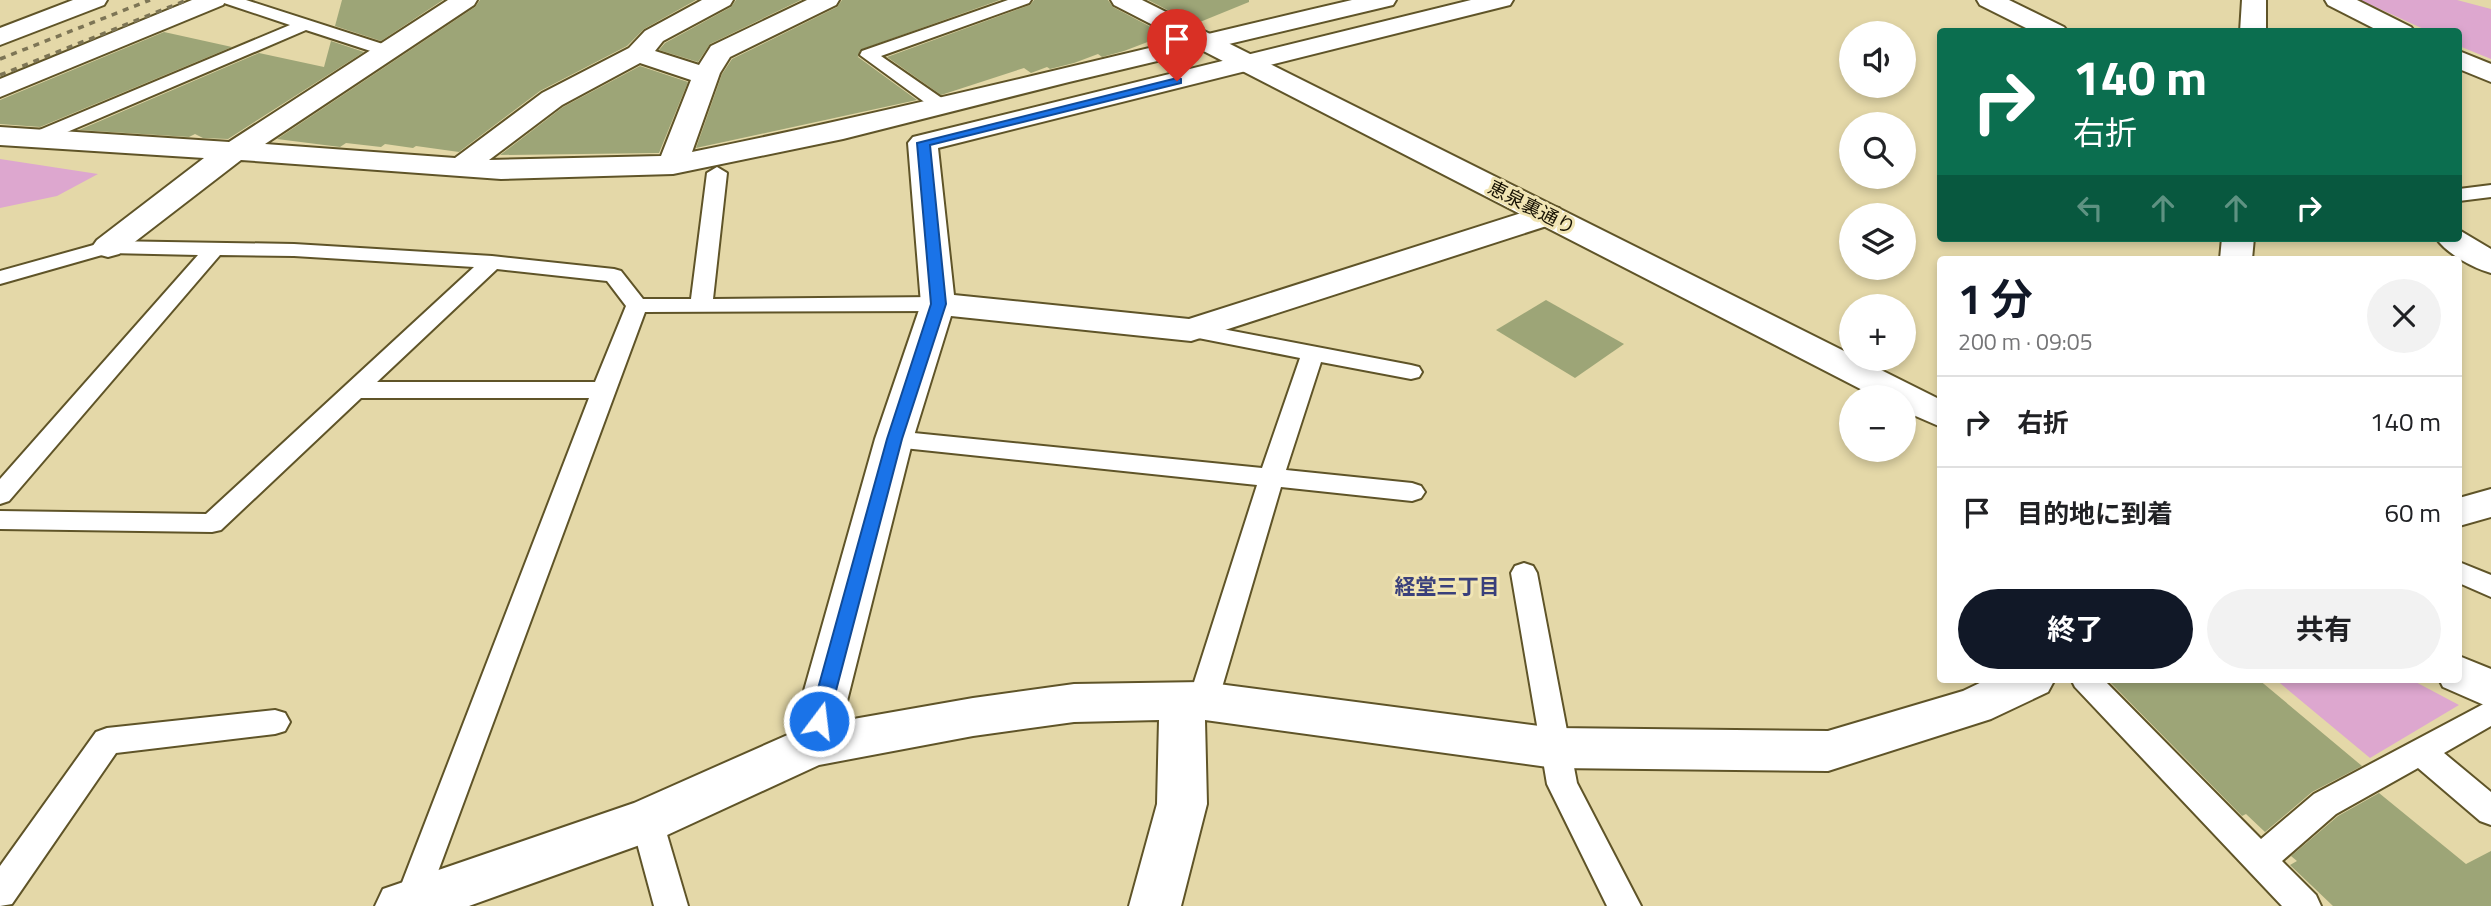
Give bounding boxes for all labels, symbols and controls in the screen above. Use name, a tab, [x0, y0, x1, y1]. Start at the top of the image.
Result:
pin	[1147, 9, 1207, 81]
icon: arrive	[1158, 20, 1196, 58]
map controls	[1839, 21, 1916, 462]
button: sound	[1839, 21, 1916, 98]
text: 140 m	[2073, 39, 2207, 114]
icon: right	[1958, 56, 2049, 147]
text: 右折	[2073, 108, 2137, 156]
button: search	[1839, 112, 1916, 189]
street label: 恵泉裏通り	[1483, 172, 1581, 241]
icon: left	[2071, 189, 2109, 227]
icon: ahead	[2144, 189, 2182, 227]
icon: ahead	[2217, 189, 2255, 227]
icon: right	[2290, 189, 2328, 227]
button: layers	[1839, 203, 1916, 280]
text: 1 分	[1958, 266, 2033, 330]
button: close	[2367, 279, 2441, 353]
button: +	[1839, 294, 1916, 371]
text: 200 m · 09:05	[1958, 324, 2093, 359]
button: −	[1839, 385, 1916, 462]
text: 140 m	[2370, 402, 2441, 441]
icon: right	[1958, 403, 1996, 441]
text: 右折	[2017, 403, 2069, 442]
text: 60 m	[2384, 493, 2441, 532]
icon: arrive	[1958, 494, 1996, 532]
text: 目的地に到着	[2017, 494, 2173, 533]
district label: 経堂三丁目	[1395, 570, 1500, 602]
button: 終了	[1958, 589, 2193, 669]
button: 共有	[2207, 589, 2441, 669]
position arrow	[782, 684, 856, 758]

